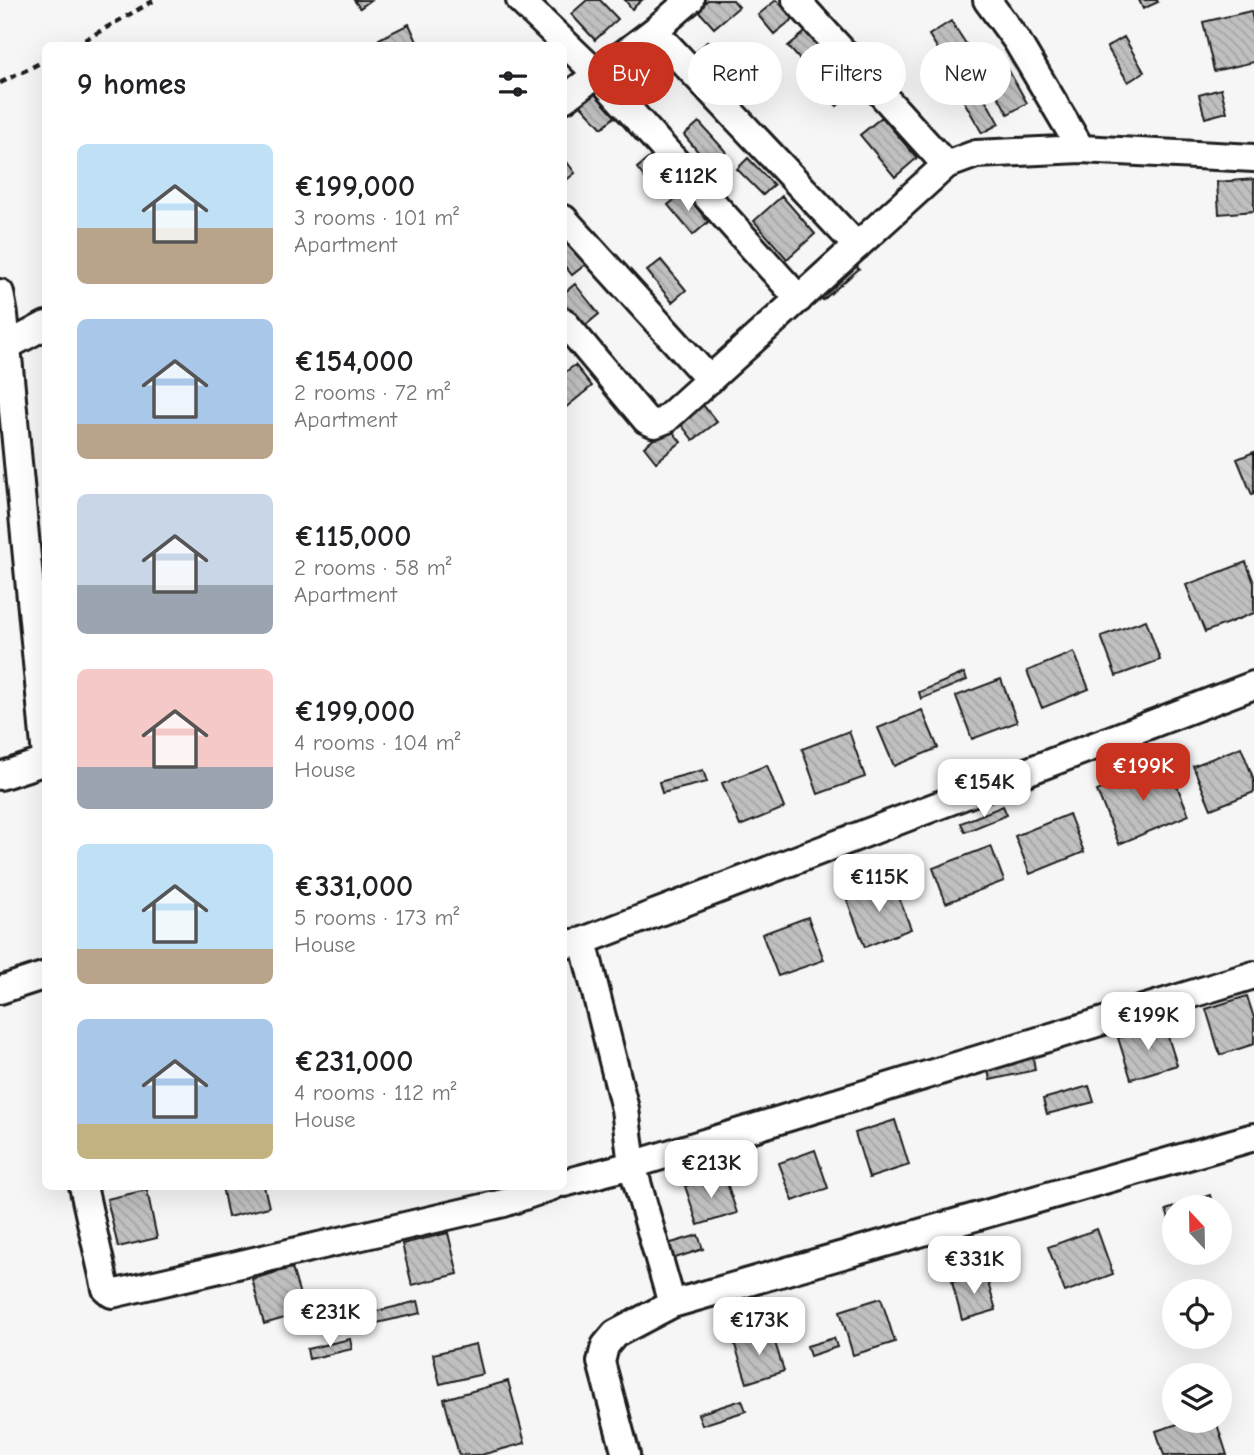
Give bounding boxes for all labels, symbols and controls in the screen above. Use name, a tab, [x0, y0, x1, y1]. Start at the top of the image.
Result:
chip: Buy	[588, 42, 674, 105]
chip: Rent	[688, 42, 782, 105]
chip: Filters	[796, 42, 906, 105]
chip: New	[920, 42, 1011, 105]
icon: filters	[494, 65, 532, 103]
text: 9 homes	[77, 67, 186, 102]
pin: €112K	[639, 154, 737, 213]
text: €112K	[659, 162, 717, 189]
text: €199,000	[294, 169, 415, 204]
icon: home	[133, 172, 217, 256]
text: 3 rooms · 101 m²	[294, 204, 459, 231]
text: Apartment	[294, 231, 397, 258]
text: €154,000	[294, 344, 414, 379]
icon: home	[133, 347, 217, 431]
text: 2 rooms · 72 m²	[294, 379, 450, 406]
text: Apartment	[294, 406, 397, 433]
text: €115,000	[294, 519, 411, 554]
icon: home	[133, 522, 217, 606]
text: 2 rooms · 58 m²	[294, 554, 452, 581]
text: Apartment	[294, 581, 397, 608]
text: €199,000	[294, 694, 415, 729]
icon: home	[133, 697, 217, 781]
text: 4 rooms · 104 m²	[294, 729, 461, 756]
pin: €199K	[1094, 744, 1192, 803]
text: €199K	[1112, 752, 1174, 779]
text: House	[294, 756, 356, 783]
pin: €154K	[935, 760, 1033, 819]
text: €154K	[954, 768, 1014, 795]
pin: €115K	[830, 855, 928, 914]
text: €115K	[849, 863, 909, 890]
text: €331,000	[294, 869, 413, 904]
icon: home	[133, 872, 217, 956]
text: 5 rooms · 173 m²	[294, 904, 459, 931]
text: House	[294, 931, 356, 958]
pin: €199K	[1099, 992, 1197, 1052]
text: €199K	[1117, 1001, 1179, 1028]
text: €231,000	[294, 1044, 413, 1079]
icon: home	[133, 1047, 217, 1131]
text: 4 rooms · 112 m²	[294, 1079, 457, 1106]
text: House	[294, 1106, 356, 1133]
pin: €213K	[662, 1140, 760, 1200]
text: €213K	[681, 1149, 741, 1176]
north arrow	[1162, 1195, 1232, 1265]
map controls	[1162, 1195, 1232, 1433]
pin: €331K	[925, 1236, 1023, 1296]
text: €331K	[944, 1245, 1004, 1272]
button: locate	[1162, 1279, 1232, 1349]
pin: €231K	[281, 1290, 379, 1349]
text: €231K	[300, 1298, 360, 1325]
pin: €173K	[710, 1298, 808, 1357]
text: €173K	[729, 1306, 789, 1333]
button: layers	[1162, 1363, 1232, 1433]

